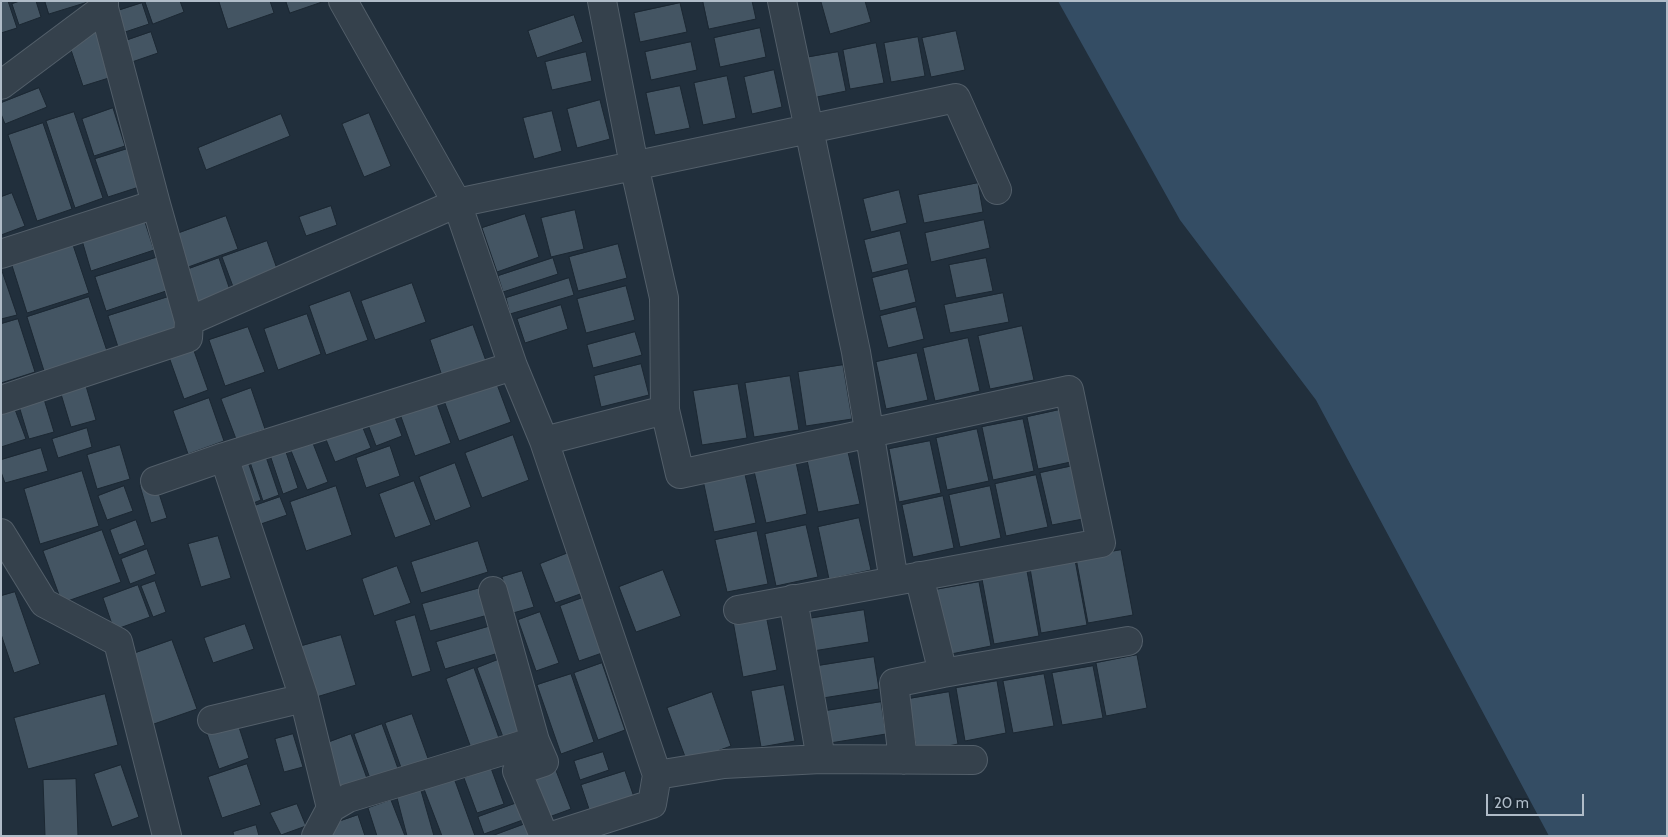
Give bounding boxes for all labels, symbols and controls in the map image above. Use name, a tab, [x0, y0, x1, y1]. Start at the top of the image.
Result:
scale bar	[1488, 784, 1586, 816]
text: 20 m	[1494, 794, 1529, 812]

